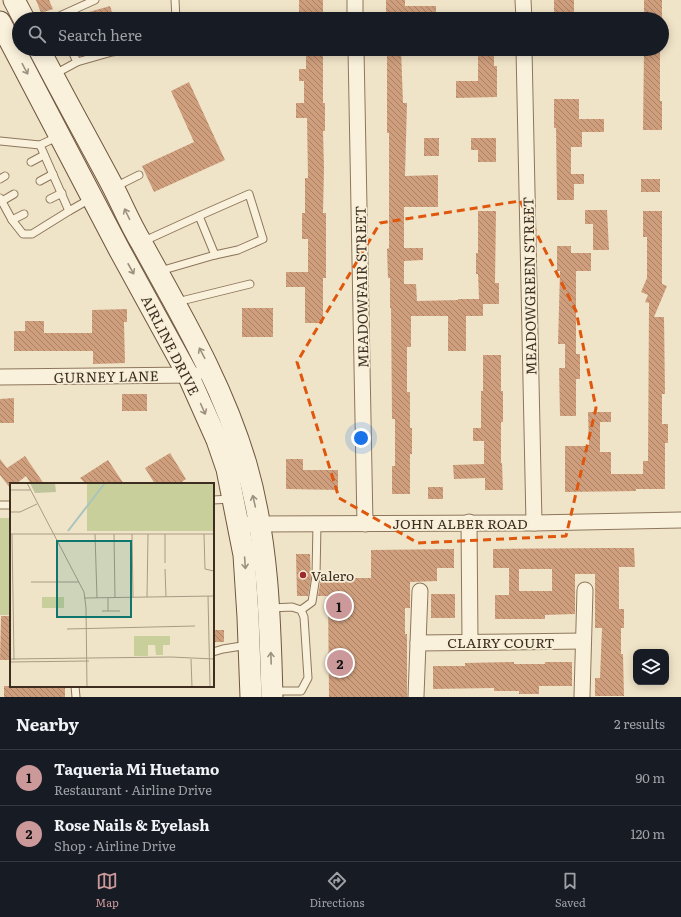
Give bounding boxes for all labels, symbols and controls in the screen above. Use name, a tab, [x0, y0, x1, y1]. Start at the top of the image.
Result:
search box	[12, 12, 669, 56]
icon: search	[26, 23, 48, 45]
text: Search here	[58, 23, 142, 46]
one-way arrow	[21, 63, 29, 75]
street label: MEADOWGREEN STREET	[517, 197, 541, 375]
street label: MEADOWFAIR STREET	[350, 206, 372, 368]
one-way arrow	[122, 208, 130, 220]
one-way arrow	[127, 263, 135, 275]
street label: AIRLINE DRIVE	[137, 291, 205, 399]
one-way arrow	[197, 347, 205, 359]
street label: GURNEY LANE	[53, 365, 159, 387]
one-way arrow	[200, 403, 208, 415]
your location	[351, 428, 371, 448]
inset map	[10, 483, 214, 687]
one-way arrow	[250, 495, 258, 508]
street label: JOHN ALBER ROAD	[392, 513, 528, 533]
one-way arrow	[241, 556, 248, 569]
place label: Valero	[311, 565, 354, 585]
marker: Valero	[298, 570, 308, 580]
pin: 1	[326, 591, 352, 621]
street label: CLAIRY COURT	[447, 632, 555, 652]
pin: 2	[327, 648, 353, 678]
map controls	[633, 649, 669, 685]
button: layers	[633, 649, 669, 685]
one-way arrow	[268, 652, 275, 665]
text: Nearby	[16, 711, 79, 736]
text: 2 results	[614, 714, 665, 733]
text: Taqueria Mi Huetamo	[54, 757, 219, 780]
text: 1	[26, 768, 32, 787]
text: 90 m	[635, 768, 665, 787]
text: Restaurant · Airline Drive	[54, 780, 212, 799]
text: Rose Nails & Eyelash	[54, 813, 210, 836]
text: 2	[26, 824, 32, 843]
text: 120 m	[630, 824, 665, 843]
text: Shop · Airline Drive	[54, 836, 176, 855]
tab: Map	[95, 870, 119, 910]
tab: Directions	[309, 870, 364, 910]
tab: Saved	[555, 870, 586, 910]

